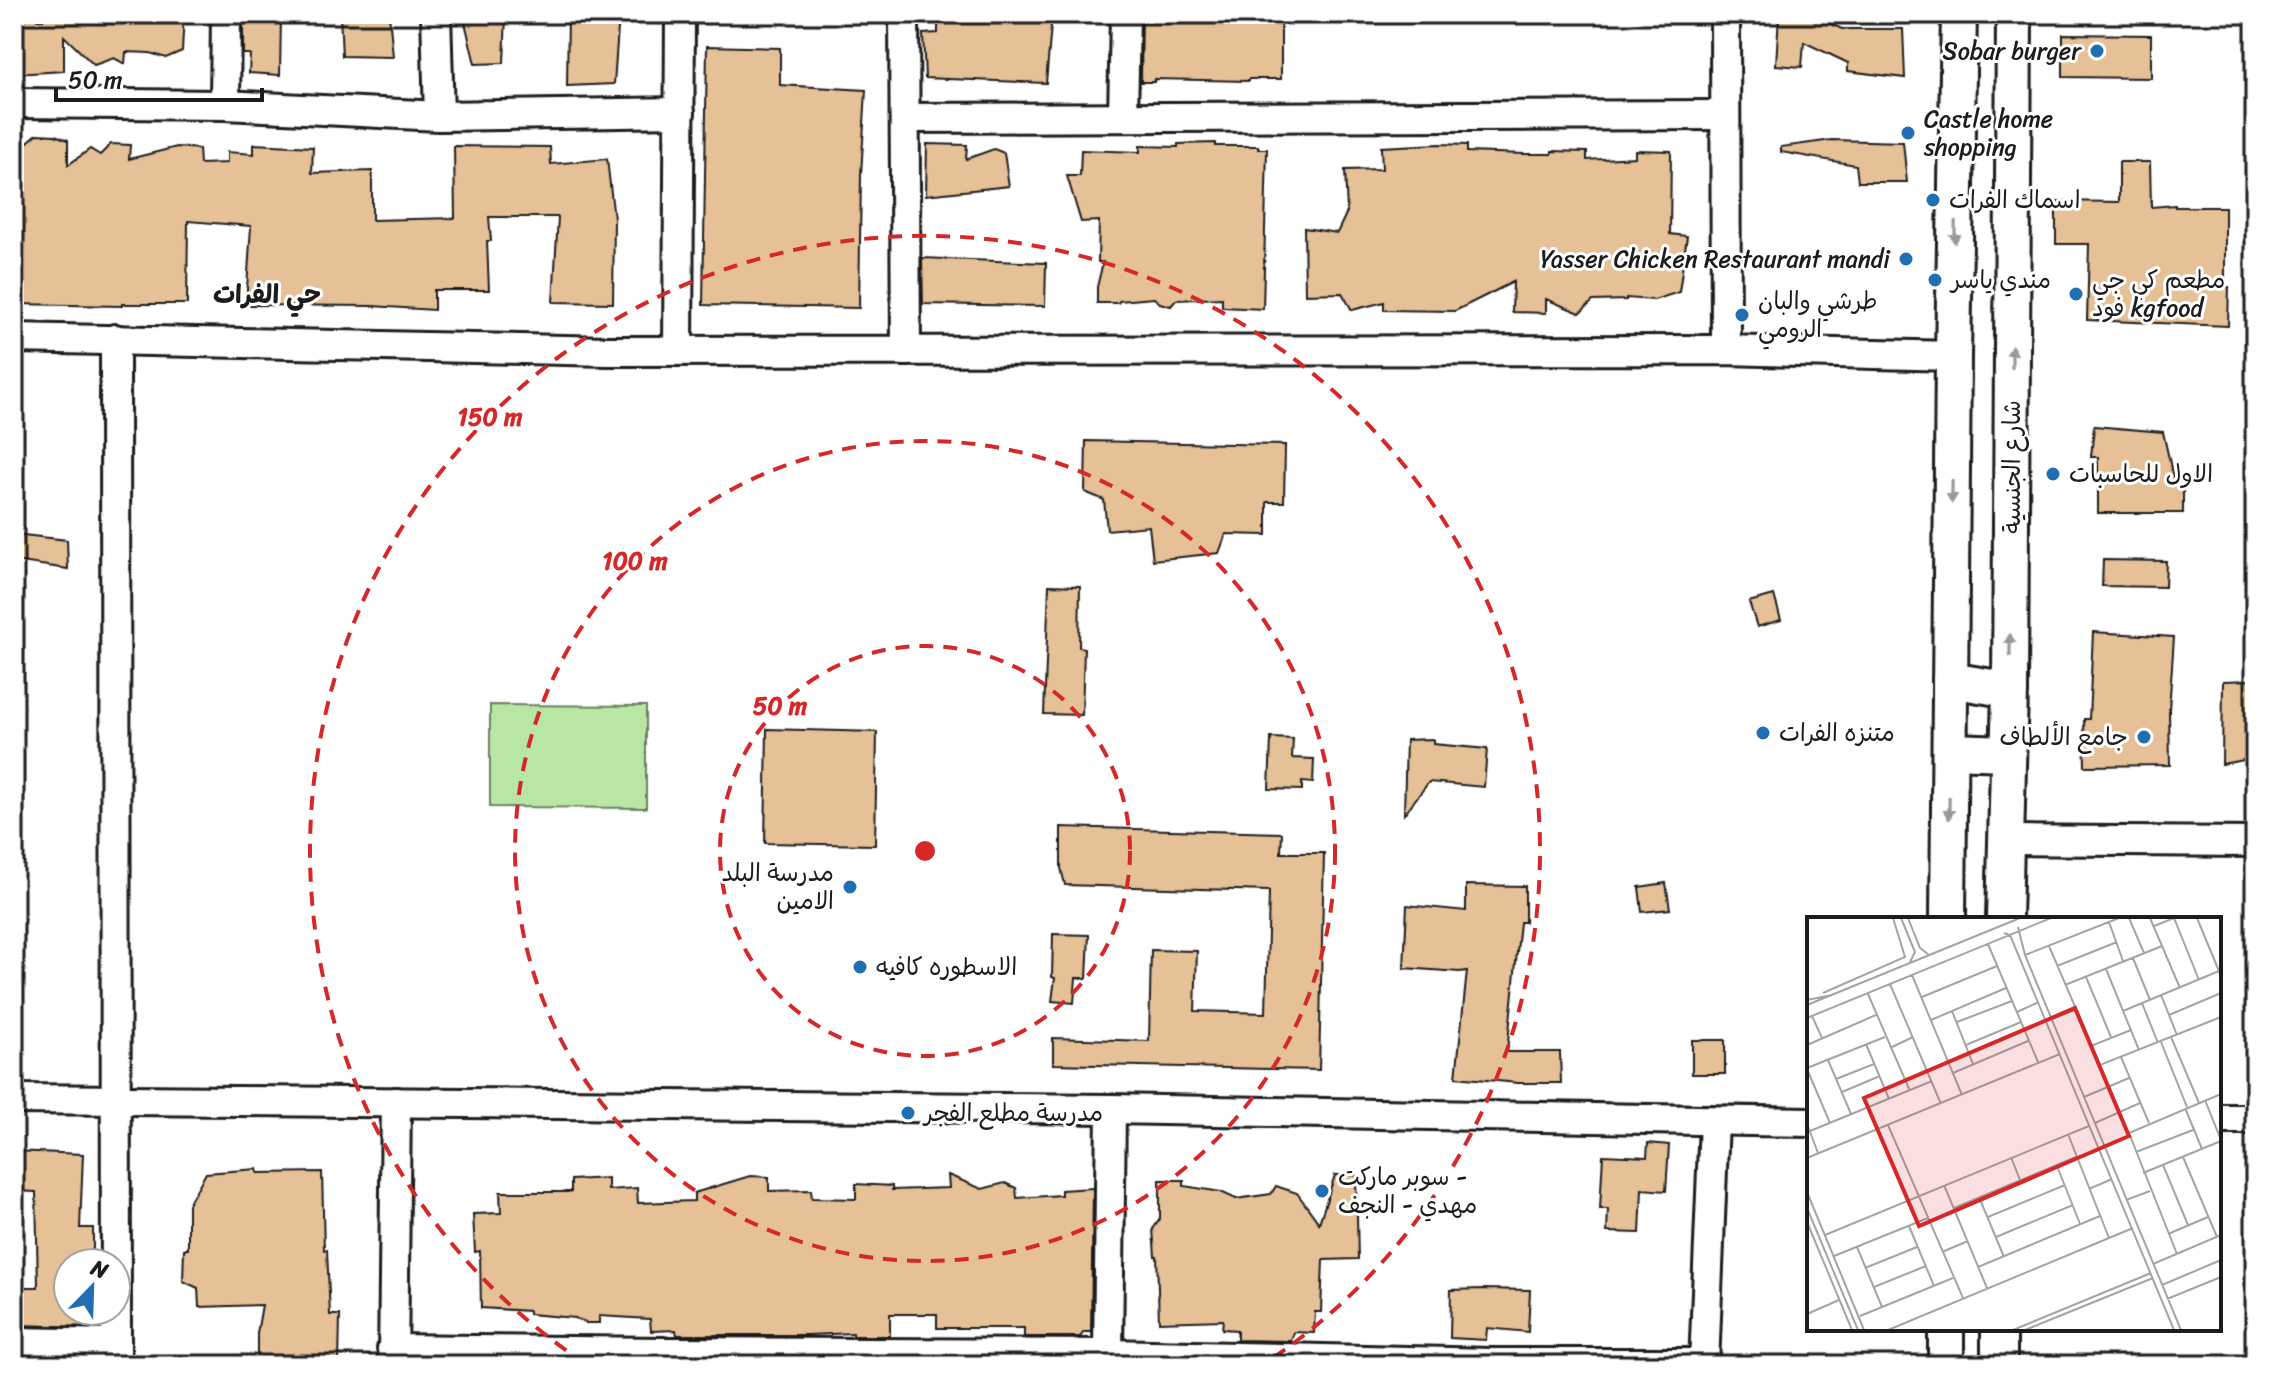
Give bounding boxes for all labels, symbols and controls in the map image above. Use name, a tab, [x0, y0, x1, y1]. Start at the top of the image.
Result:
place label: Sobar burger	[1943, 30, 2082, 72]
marker: Sobar burger	[2088, 42, 2106, 60]
scale bar	[56, 52, 262, 102]
text: 50 m	[68, 59, 123, 101]
place label: Castle home shopping	[1923, 98, 2053, 168]
marker: Castle home shopping	[1899, 124, 1917, 142]
place label: اسماك الفرات	[1949, 179, 2080, 221]
marker: اسماك الفرات	[1924, 191, 1942, 209]
one-way arrow	[1949, 220, 1961, 245]
place label: Yasser Chicken Restaurant mandi	[1540, 238, 1891, 280]
marker: Yasser Chicken Restaurant mandi	[1897, 250, 1915, 268]
place label: مندي ياسر	[1949, 259, 2051, 301]
place label: مطعم کي جي فود kgfood	[2092, 259, 2225, 329]
district label: حي الفرات	[213, 271, 321, 318]
marker: مندي ياسر	[1926, 271, 1944, 289]
place label: طرشي والبان الرومي	[1758, 280, 1878, 350]
marker: مطعم کي جي فود kgfood	[2067, 285, 2085, 303]
marker: طرشي والبان الرومي	[1733, 306, 1751, 324]
one-way arrow	[2006, 344, 2018, 369]
text: 150 m	[458, 396, 523, 438]
street label: شارع الجنسية	[1991, 400, 2033, 534]
place label: الاول للحاسبات	[2069, 453, 2213, 495]
marker: الاول للحاسبات	[2044, 465, 2062, 483]
one-way arrow	[1946, 480, 1958, 505]
text: 100 m	[602, 540, 668, 582]
one-way arrow	[2004, 632, 2017, 657]
text: 50 m	[753, 685, 808, 727]
place label: متنزه الفرات	[1779, 712, 1895, 754]
place label: جامع الألطاف	[2000, 716, 2128, 758]
marker: متنزه الفرات	[1754, 724, 1772, 742]
marker: جامع الألطاف	[2135, 728, 2153, 746]
one-way arrow	[1943, 796, 1955, 821]
centre of rings	[911, 837, 939, 865]
place label: مدرسة البلد الامين	[721, 852, 834, 922]
marker: مدرسة البلد الامين	[841, 878, 859, 896]
inset map	[1807, 917, 2221, 1331]
place label: الاسطوره كافيه	[876, 946, 1017, 988]
marker: الاسطوره كافيه	[851, 958, 869, 976]
place label: مدرسة مطلع الفجر	[922, 1092, 1103, 1134]
marker: مدرسة مطلع الفجر	[899, 1104, 917, 1122]
place label: سوبر ماركت - مهدي - النجف	[1338, 1156, 1477, 1226]
marker: سوبر ماركت - مهدي - النجف	[1313, 1182, 1331, 1200]
north arrow	[52, 1247, 132, 1327]
text: N	[84, 1248, 115, 1290]

